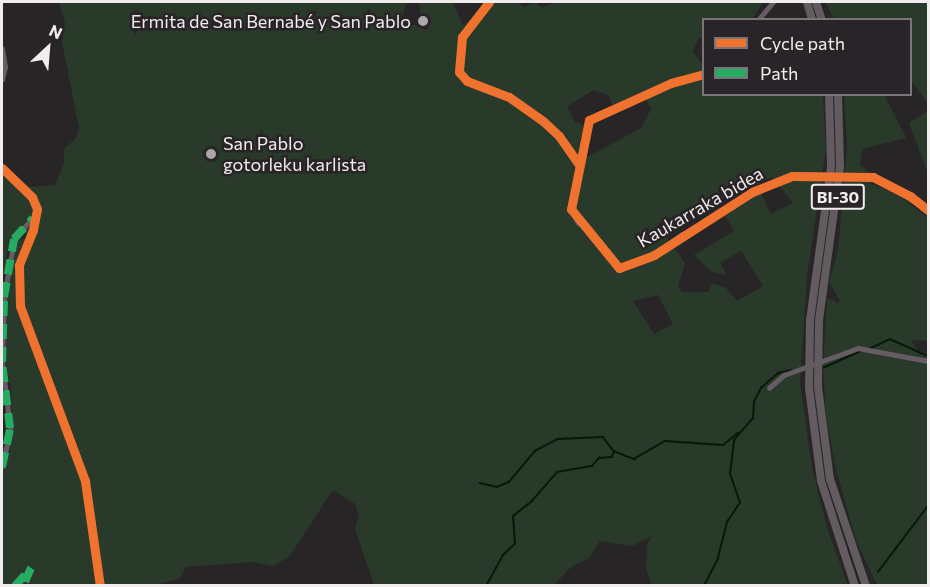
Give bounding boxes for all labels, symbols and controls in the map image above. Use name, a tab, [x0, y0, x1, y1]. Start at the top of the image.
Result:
place label: Ermita de San Bernabé y San Pablo	[131, 10, 411, 32]
marker: Ermita de San Bernabé y San Pablo	[416, 14, 430, 28]
north arrow	[18, 18, 78, 78]
legend	[702, 18, 912, 96]
text: N	[47, 20, 66, 43]
text: Cycle path	[760, 32, 845, 54]
text: Path	[760, 62, 798, 84]
place label: San Pablo gotorleku karlista	[223, 133, 366, 176]
marker: San Pablo gotorleku karlista	[204, 147, 218, 161]
street label: Kaukarraka bidea	[633, 162, 767, 252]
road number: BI-30	[810, 184, 866, 210]

